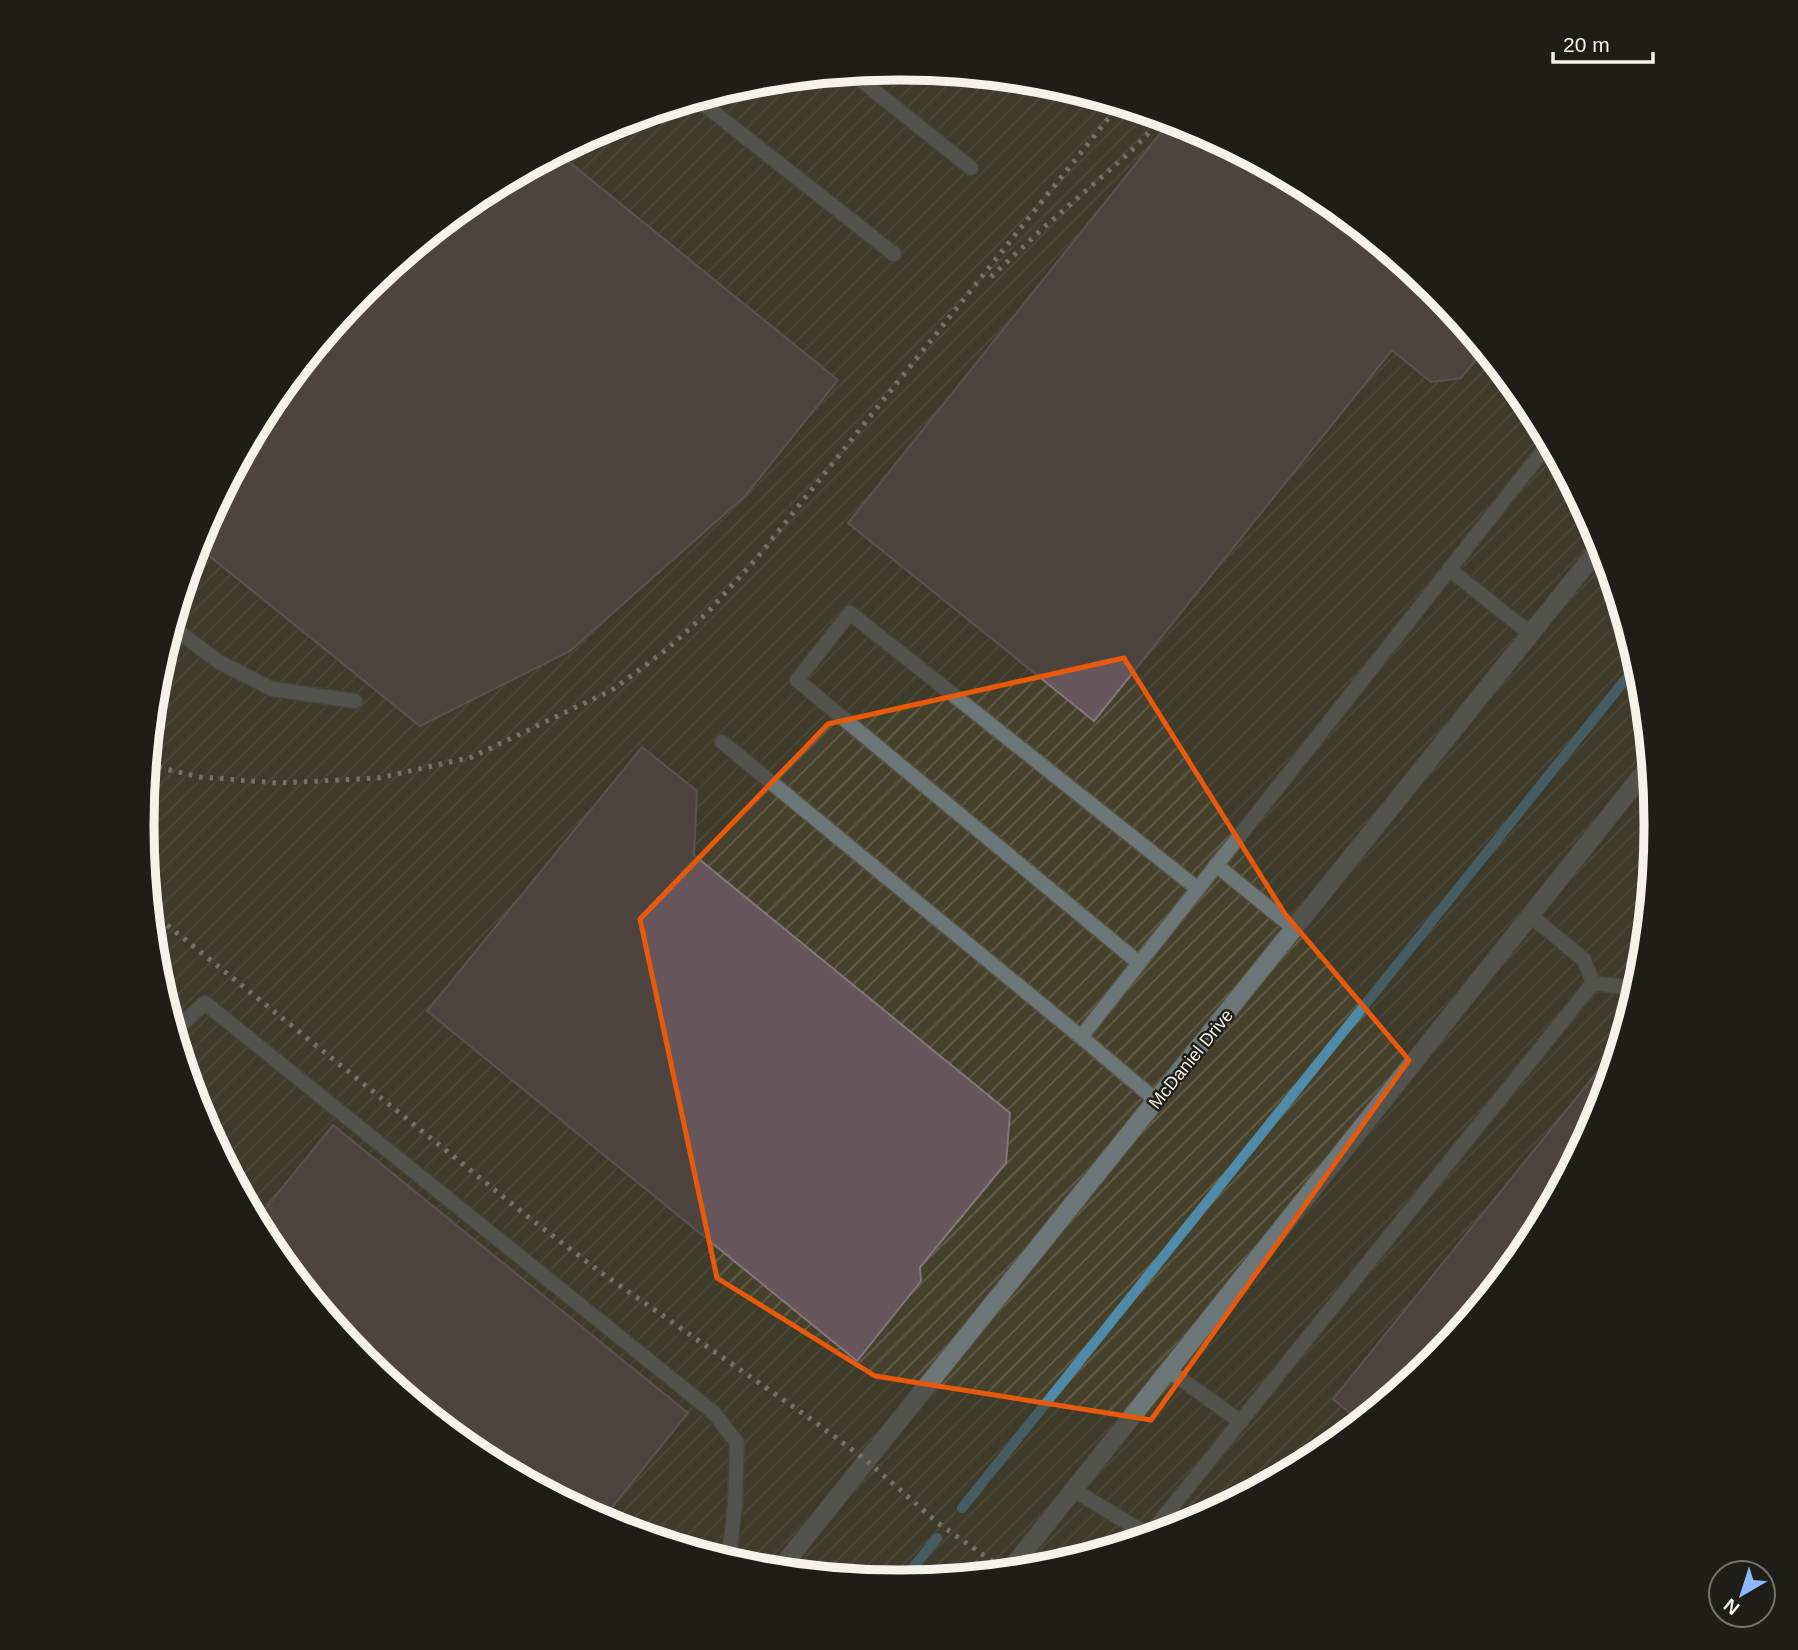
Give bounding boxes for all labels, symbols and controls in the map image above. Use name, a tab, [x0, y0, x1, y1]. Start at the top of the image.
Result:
scale bar	[1553, 21, 1653, 65]
text: 20 m	[1563, 33, 1610, 56]
street label: McDaniel Drive	[1145, 1005, 1237, 1113]
north arrow	[1707, 1559, 1777, 1629]
text: N	[1720, 1594, 1744, 1619]

